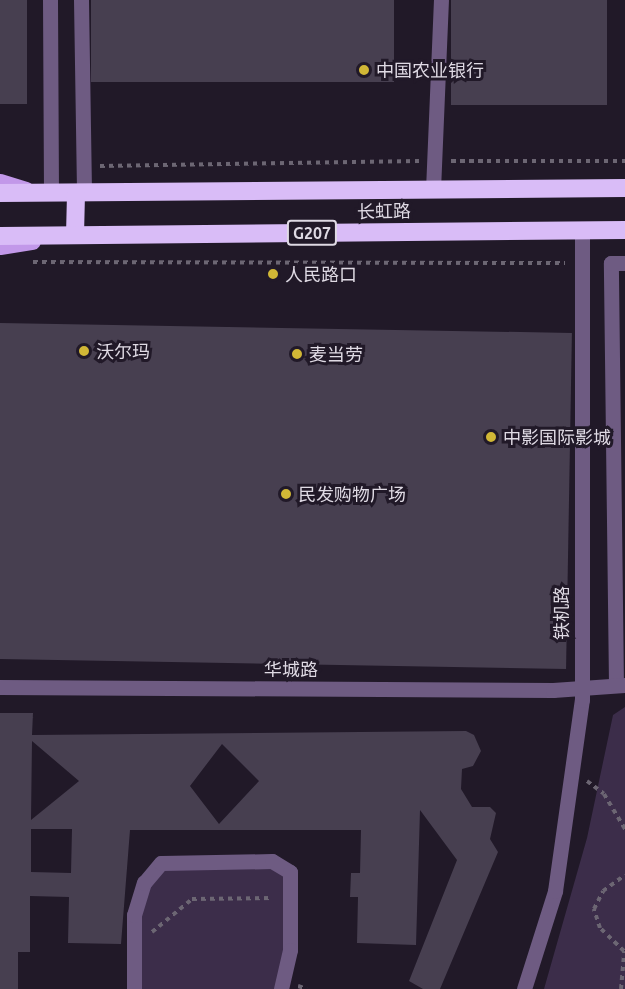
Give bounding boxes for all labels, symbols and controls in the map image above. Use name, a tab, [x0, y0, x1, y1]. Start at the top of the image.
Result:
place label: 中国农业银行	[376, 59, 484, 81]
marker: 中国农业银行	[357, 63, 371, 77]
street label: 长虹路	[357, 200, 411, 222]
road number: G207	[286, 220, 338, 246]
place label: 人民路口	[285, 263, 357, 285]
marker: 人民路口	[266, 267, 280, 281]
place label: 沃尔玛	[96, 340, 150, 362]
place label: 麦当劳	[309, 343, 363, 365]
marker: 沃尔玛	[77, 344, 91, 358]
marker: 麦当劳	[290, 347, 304, 361]
place label: 中影国际影城	[503, 426, 611, 448]
marker: 中影国际影城	[484, 430, 498, 444]
place label: 民发购物广场	[298, 483, 406, 505]
marker: 民发购物广场	[279, 487, 293, 501]
street label: 铁机路	[550, 586, 572, 640]
street label: 华城路	[264, 658, 318, 680]

